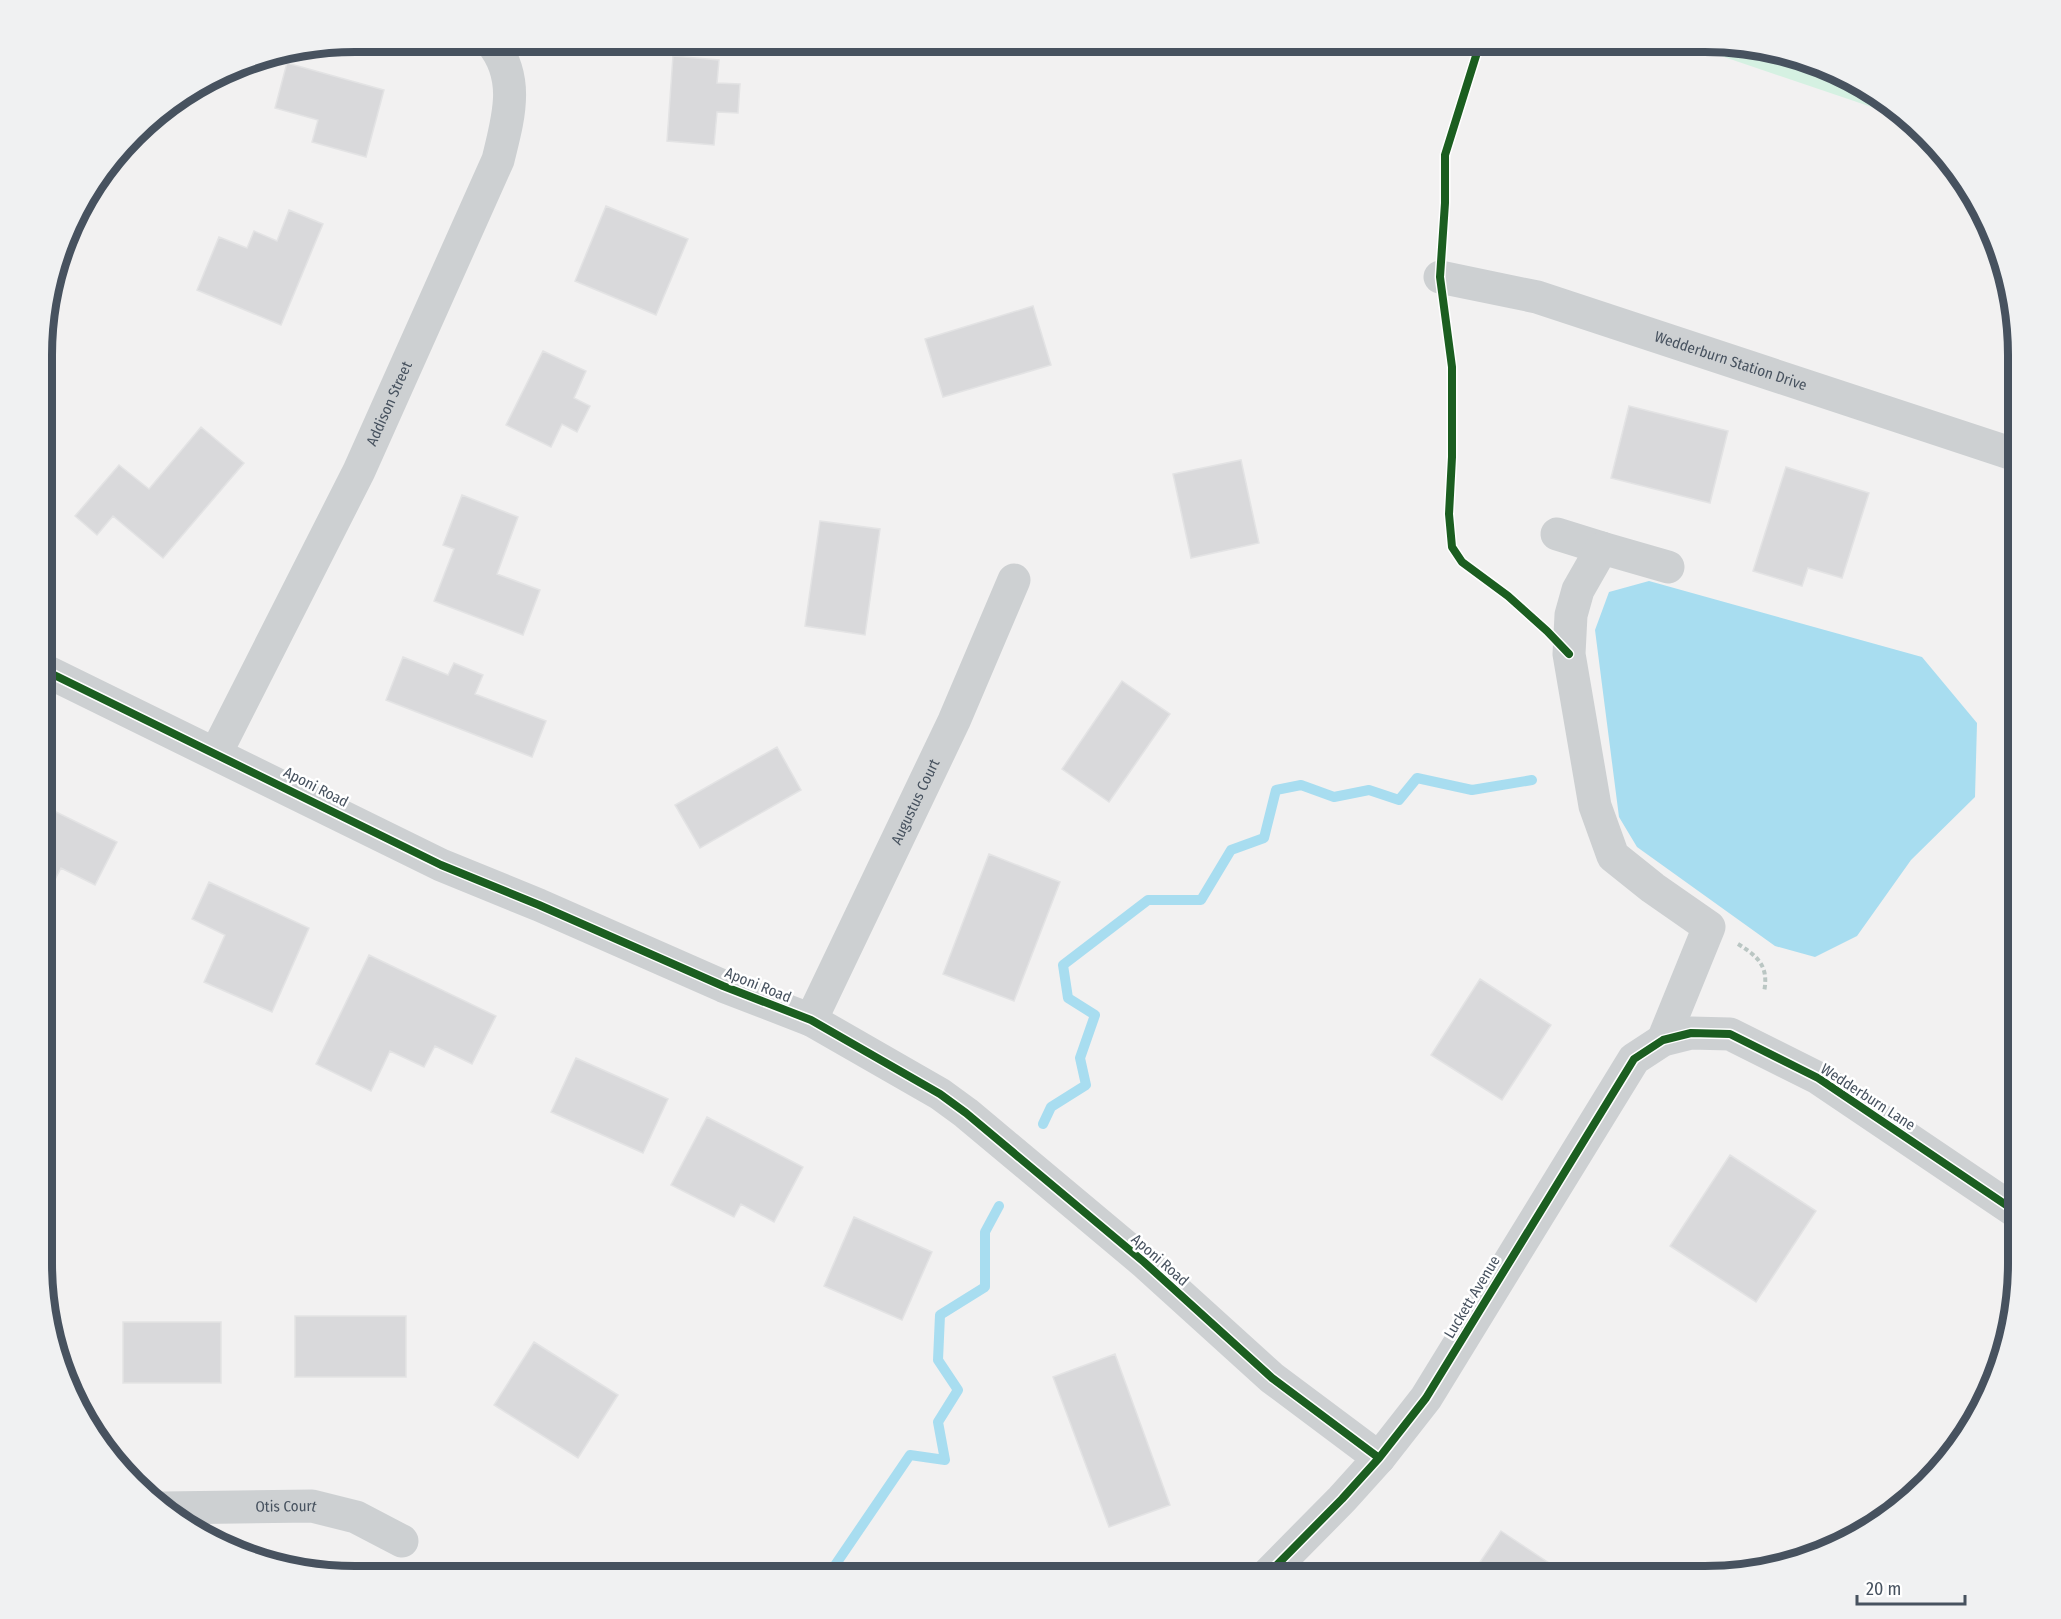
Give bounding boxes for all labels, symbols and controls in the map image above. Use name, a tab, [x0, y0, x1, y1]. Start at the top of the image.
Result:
street label: Wedderburn Station Drive	[1652, 327, 1809, 394]
street label: Addison Street	[362, 359, 416, 449]
street label: Augustus Court	[887, 756, 944, 847]
street label: Aponi Road	[281, 763, 351, 811]
street label: Aponi Road	[722, 964, 794, 1006]
street label: Wedderburn Lane	[1817, 1060, 1919, 1134]
street label: Aponi Road	[1128, 1230, 1192, 1290]
street label: Luckett Avenue	[1440, 1252, 1504, 1342]
street label: Otis Court	[255, 1497, 319, 1516]
scale bar	[1857, 1568, 1965, 1606]
text: 20 m	[1866, 1578, 1901, 1600]

